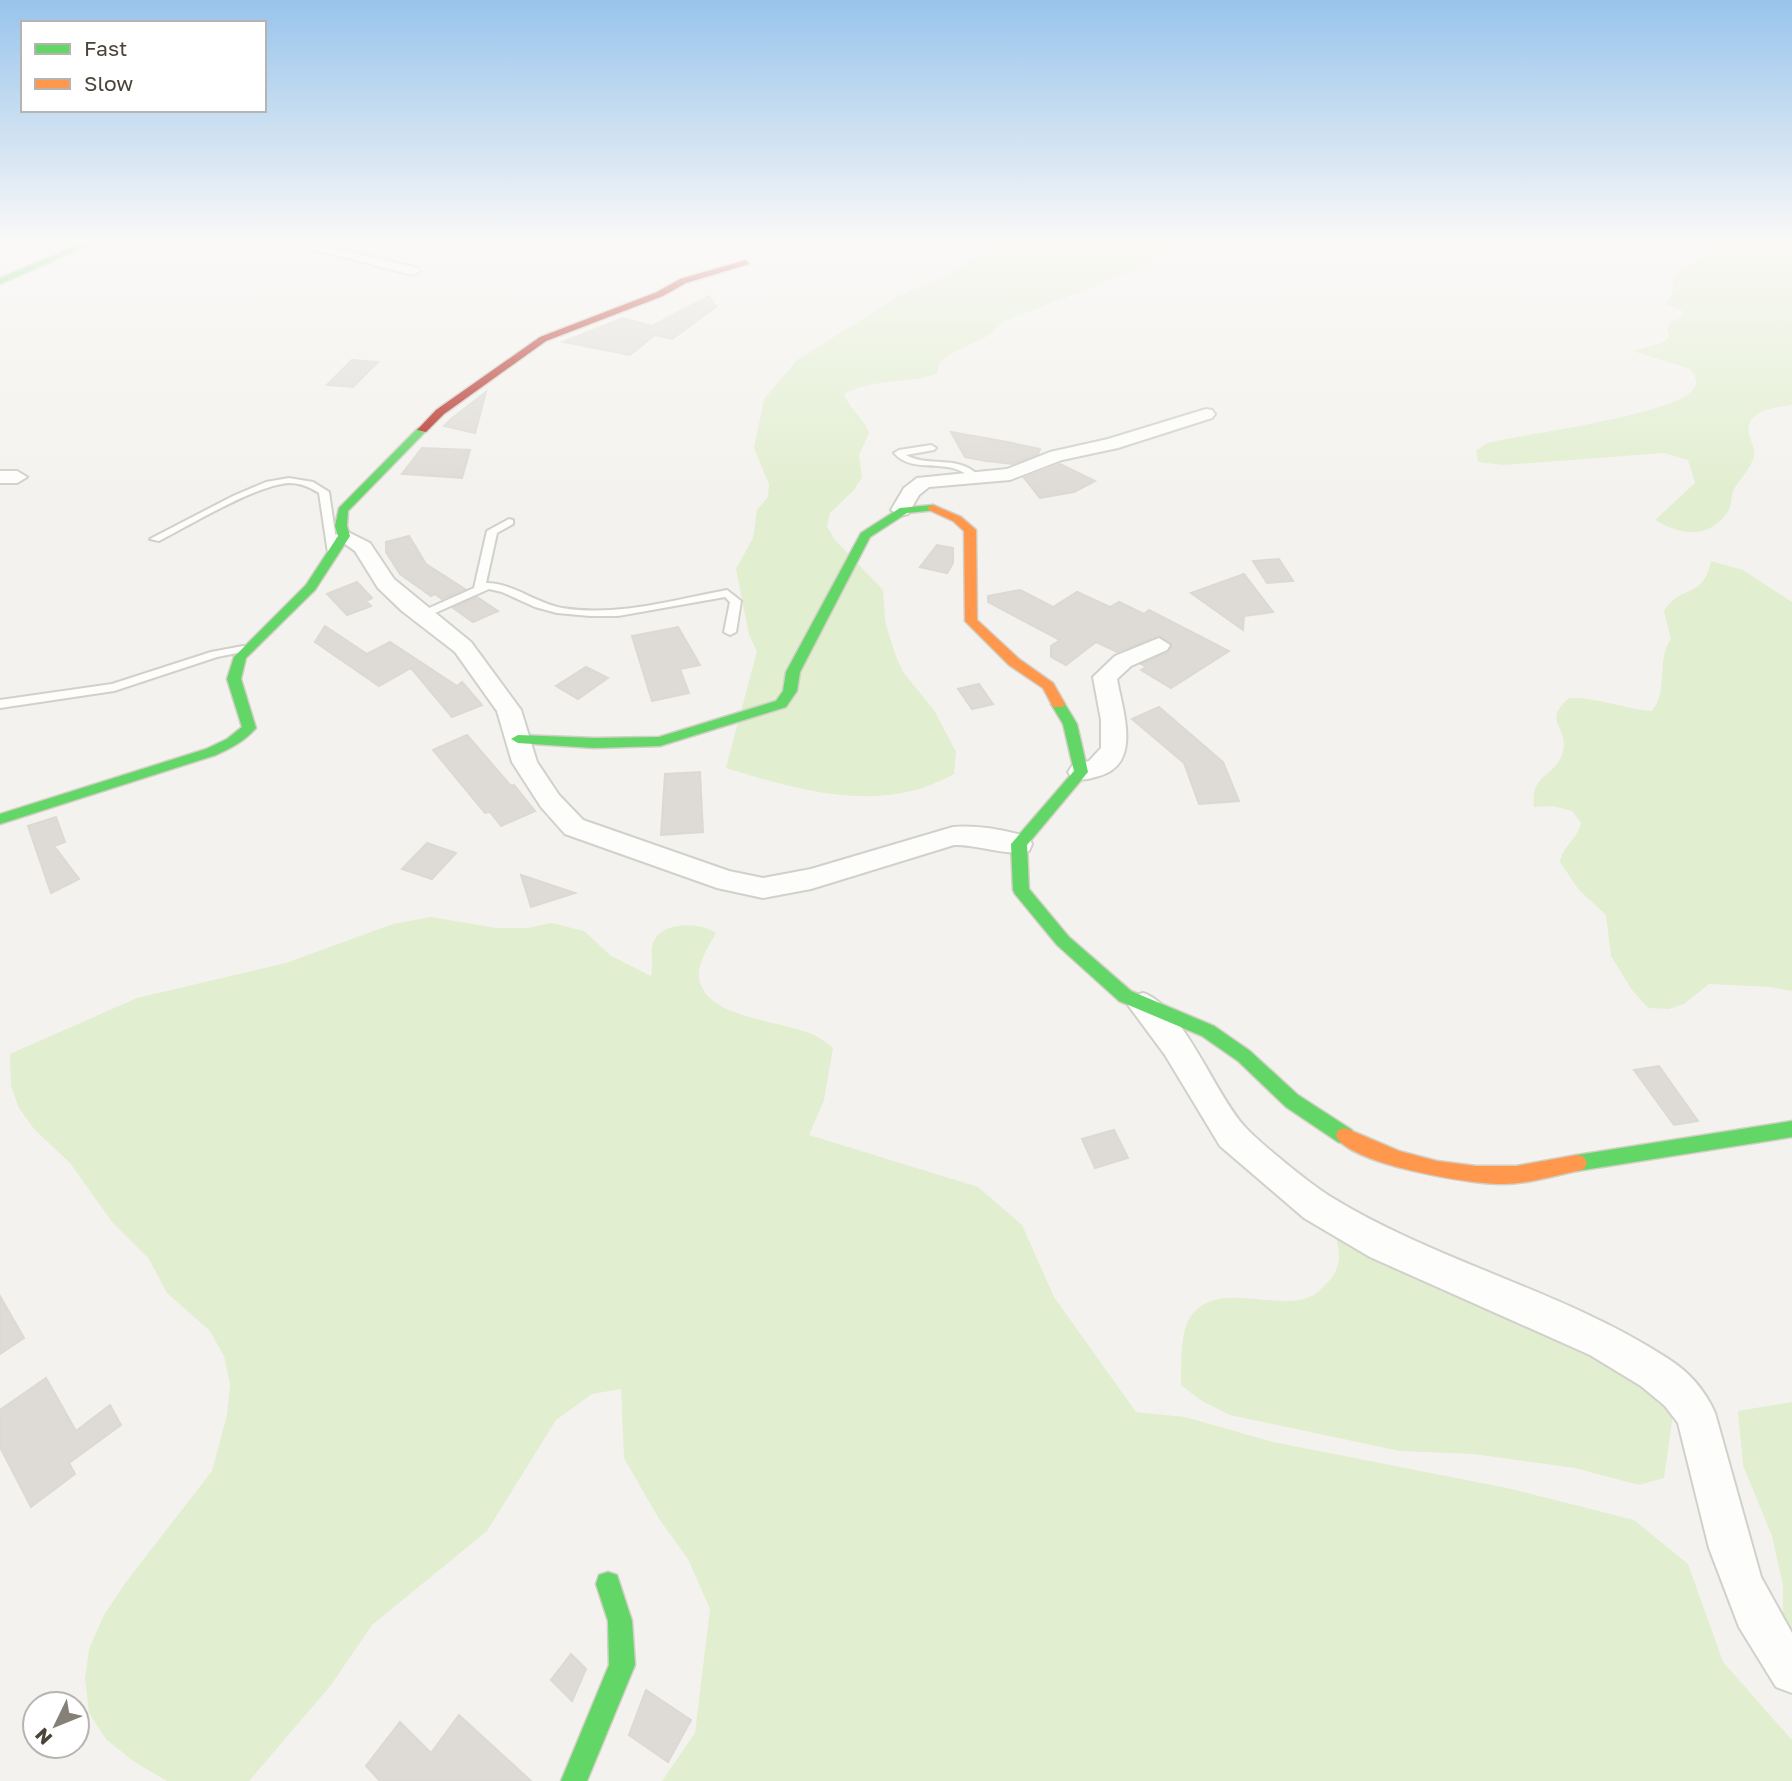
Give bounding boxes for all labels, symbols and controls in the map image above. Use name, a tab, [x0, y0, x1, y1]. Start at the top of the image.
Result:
legend	[21, 21, 266, 112]
text: Fast	[84, 35, 127, 61]
text: Slow	[84, 70, 133, 96]
north arrow	[21, 1690, 91, 1760]
text: N	[30, 1724, 57, 1750]

